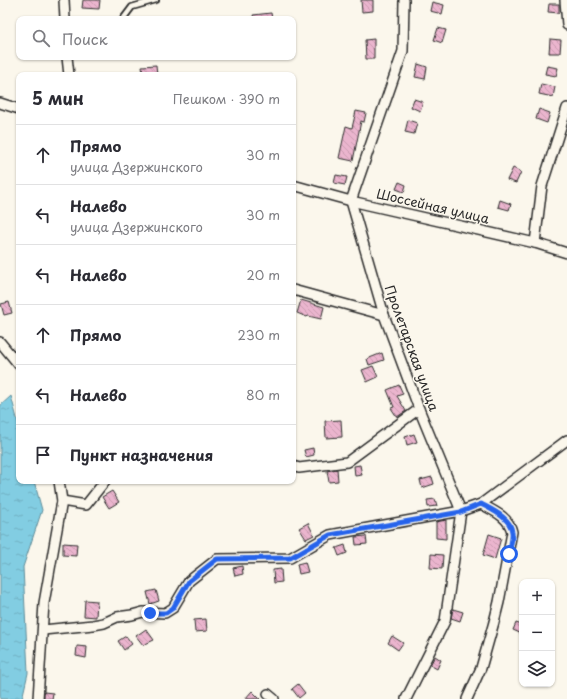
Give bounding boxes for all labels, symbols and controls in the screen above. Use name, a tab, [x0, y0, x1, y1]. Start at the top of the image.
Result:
search box	[16, 16, 296, 60]
icon: search	[30, 27, 52, 49]
text: Поиск	[62, 27, 108, 50]
text: 5 мин	[32, 85, 84, 111]
text: Пешком · 390 m	[173, 89, 280, 108]
text: Прямо	[70, 134, 121, 157]
icon: ahead	[32, 144, 54, 166]
text: 30 m	[246, 145, 280, 164]
text: улица Дзержинского	[70, 157, 203, 176]
street label: Шоссейная улица	[375, 183, 492, 228]
text: Налево	[70, 194, 127, 217]
icon: left	[32, 204, 54, 226]
text: 30 m	[246, 205, 280, 224]
text: улица Дзержинского	[70, 217, 203, 236]
text: Налево	[70, 263, 127, 286]
icon: left	[32, 264, 54, 286]
text: 20 m	[246, 265, 280, 284]
street label: Пролетарская улица	[381, 282, 444, 414]
text: Прямо	[70, 323, 121, 346]
icon: ahead	[32, 324, 54, 346]
text: 230 m	[238, 325, 280, 344]
text: Налево	[70, 383, 127, 406]
icon: left	[32, 384, 54, 406]
text: 80 m	[246, 385, 280, 404]
text: Пункт назначения	[70, 443, 213, 466]
icon: arrive	[32, 444, 54, 466]
route start	[500, 545, 518, 563]
map controls	[519, 579, 555, 687]
button: +	[519, 579, 555, 615]
route end	[141, 604, 159, 622]
button: −	[519, 615, 555, 651]
button: layers	[519, 651, 555, 687]

